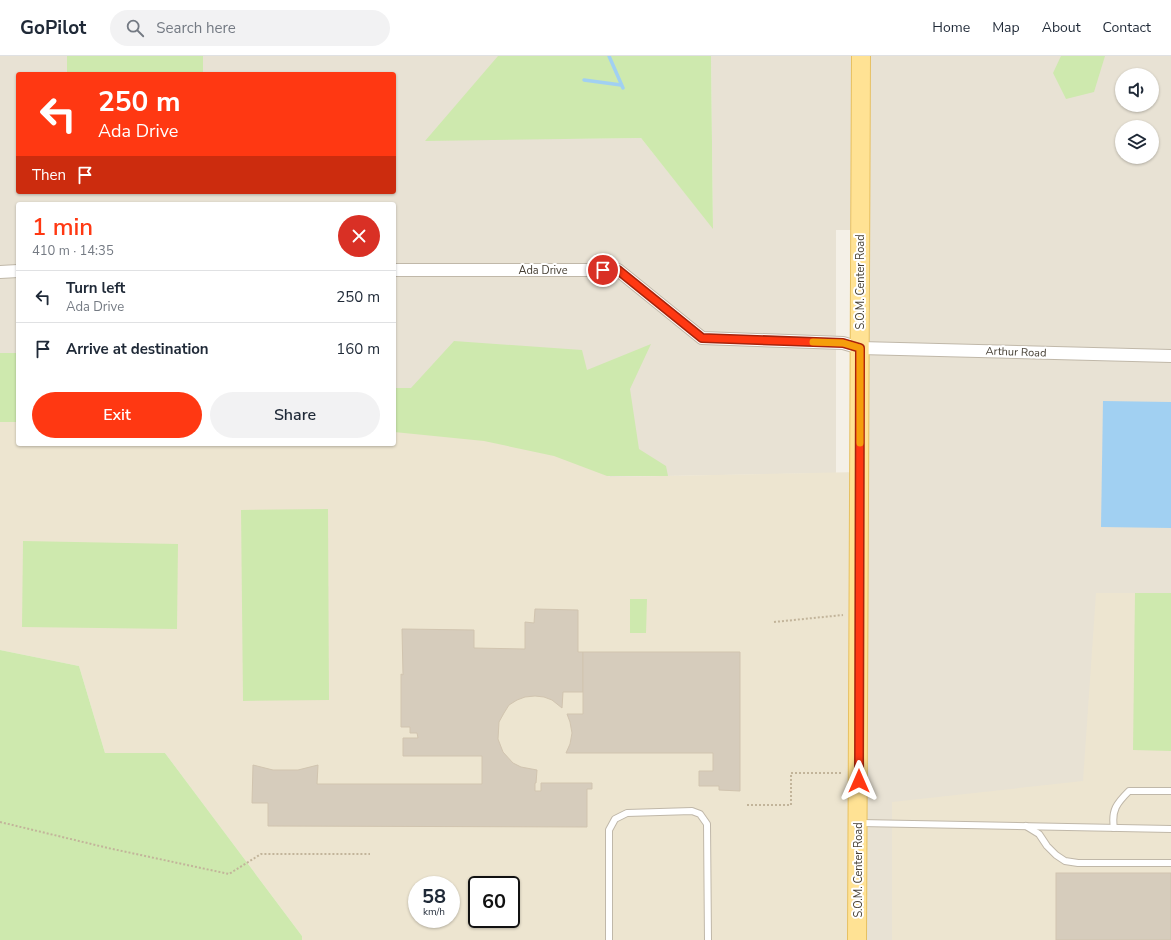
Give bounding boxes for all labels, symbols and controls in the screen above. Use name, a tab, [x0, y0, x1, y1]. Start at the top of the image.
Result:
search box	[110, 10, 390, 46]
text: GoPilot	[20, 15, 86, 41]
icon: search	[124, 17, 146, 39]
text: Search here	[156, 18, 236, 38]
text: Home	[932, 18, 970, 37]
text: Map	[992, 18, 1020, 37]
text: About	[1042, 18, 1081, 37]
text: Contact	[1103, 18, 1151, 37]
map controls	[1115, 68, 1159, 164]
button: sound	[1115, 68, 1159, 112]
text: 250 m	[98, 83, 181, 121]
icon: left	[32, 88, 84, 140]
text: Ada Drive	[98, 119, 178, 143]
button: layers	[1115, 120, 1159, 164]
icon: arrive	[74, 164, 96, 186]
text: Then	[32, 165, 66, 185]
text: 1 min	[32, 211, 93, 243]
button: close	[338, 215, 380, 257]
street label: S.O.M. Center Road	[853, 234, 868, 330]
text: 410 m · 14:35	[32, 242, 114, 260]
pin	[586, 253, 620, 287]
icon: arrive	[592, 259, 614, 281]
street label: Ada Drive	[518, 263, 568, 278]
text: Turn left	[66, 278, 125, 298]
icon: left	[32, 286, 54, 308]
text: 250 m	[336, 287, 380, 307]
text: Ada Drive	[66, 298, 124, 316]
icon: arrive	[32, 338, 54, 360]
text: Arrive at destination	[66, 339, 209, 359]
text: 160 m	[336, 339, 380, 359]
street label: Arthur Road	[985, 343, 1047, 361]
button: Exit	[32, 392, 202, 438]
button: Share	[210, 392, 380, 438]
position arrow	[838, 760, 880, 802]
street label: S.O.M. Center Road	[851, 822, 866, 918]
speed limit sign: 60	[468, 876, 520, 928]
text: 58	[422, 883, 446, 910]
text: km/h	[423, 905, 445, 919]

